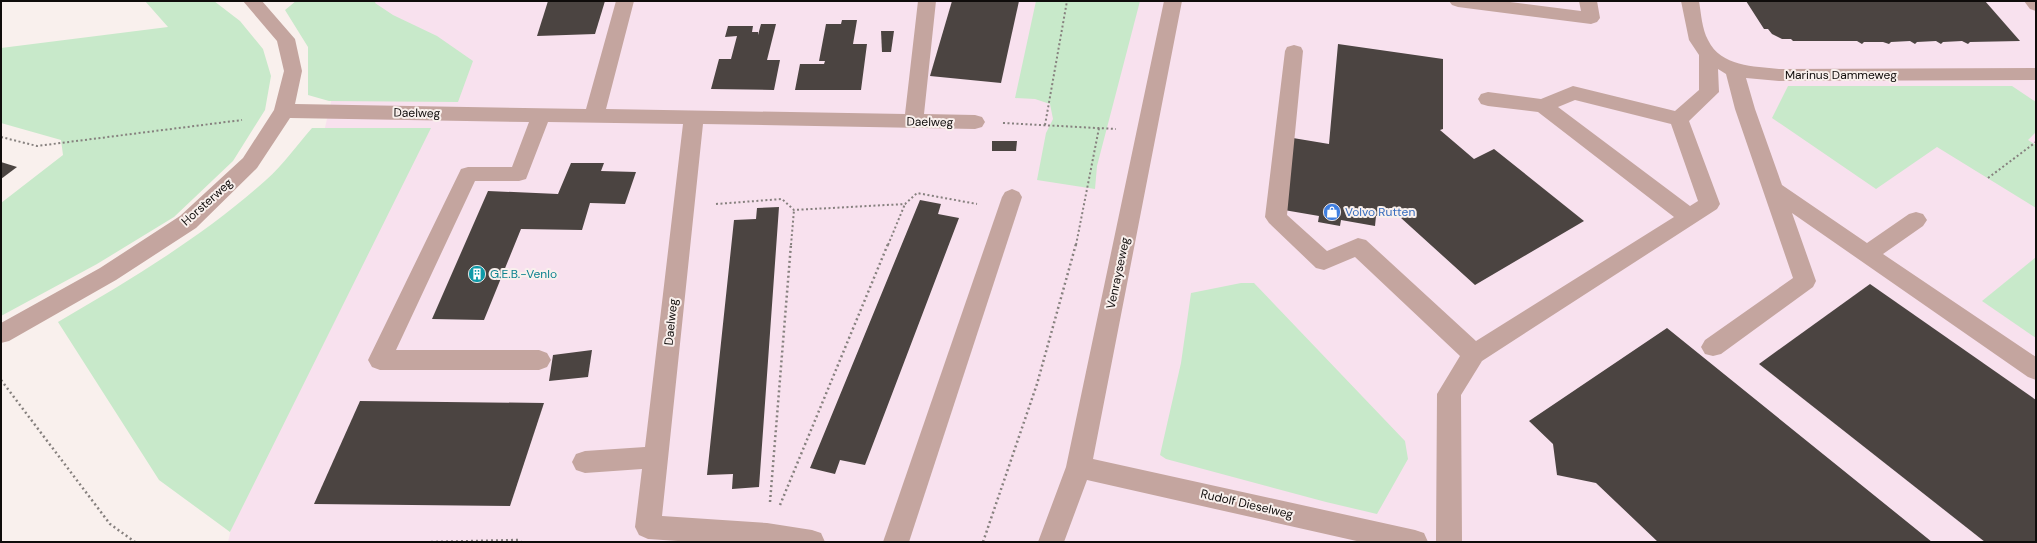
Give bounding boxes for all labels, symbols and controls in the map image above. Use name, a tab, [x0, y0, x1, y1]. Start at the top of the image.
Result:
street label: Marinus Dammeweg	[1785, 67, 1897, 83]
street label: Daelweg	[394, 105, 441, 121]
street label: Daelweg	[907, 114, 954, 130]
street label: Horsterweg	[178, 175, 236, 229]
shop icon: Volvo Rutten	[1322, 202, 1342, 222]
place label: Volvo Rutten	[1345, 204, 1415, 220]
street label: Venrayseweg	[1103, 235, 1133, 310]
building icon: G.E.B.-Venlo	[467, 264, 487, 284]
place label: G.E.B.-Venlo	[490, 266, 557, 282]
street label: Daelweg	[661, 298, 681, 346]
street label: Rudolf Dieselweg	[1199, 486, 1295, 522]

